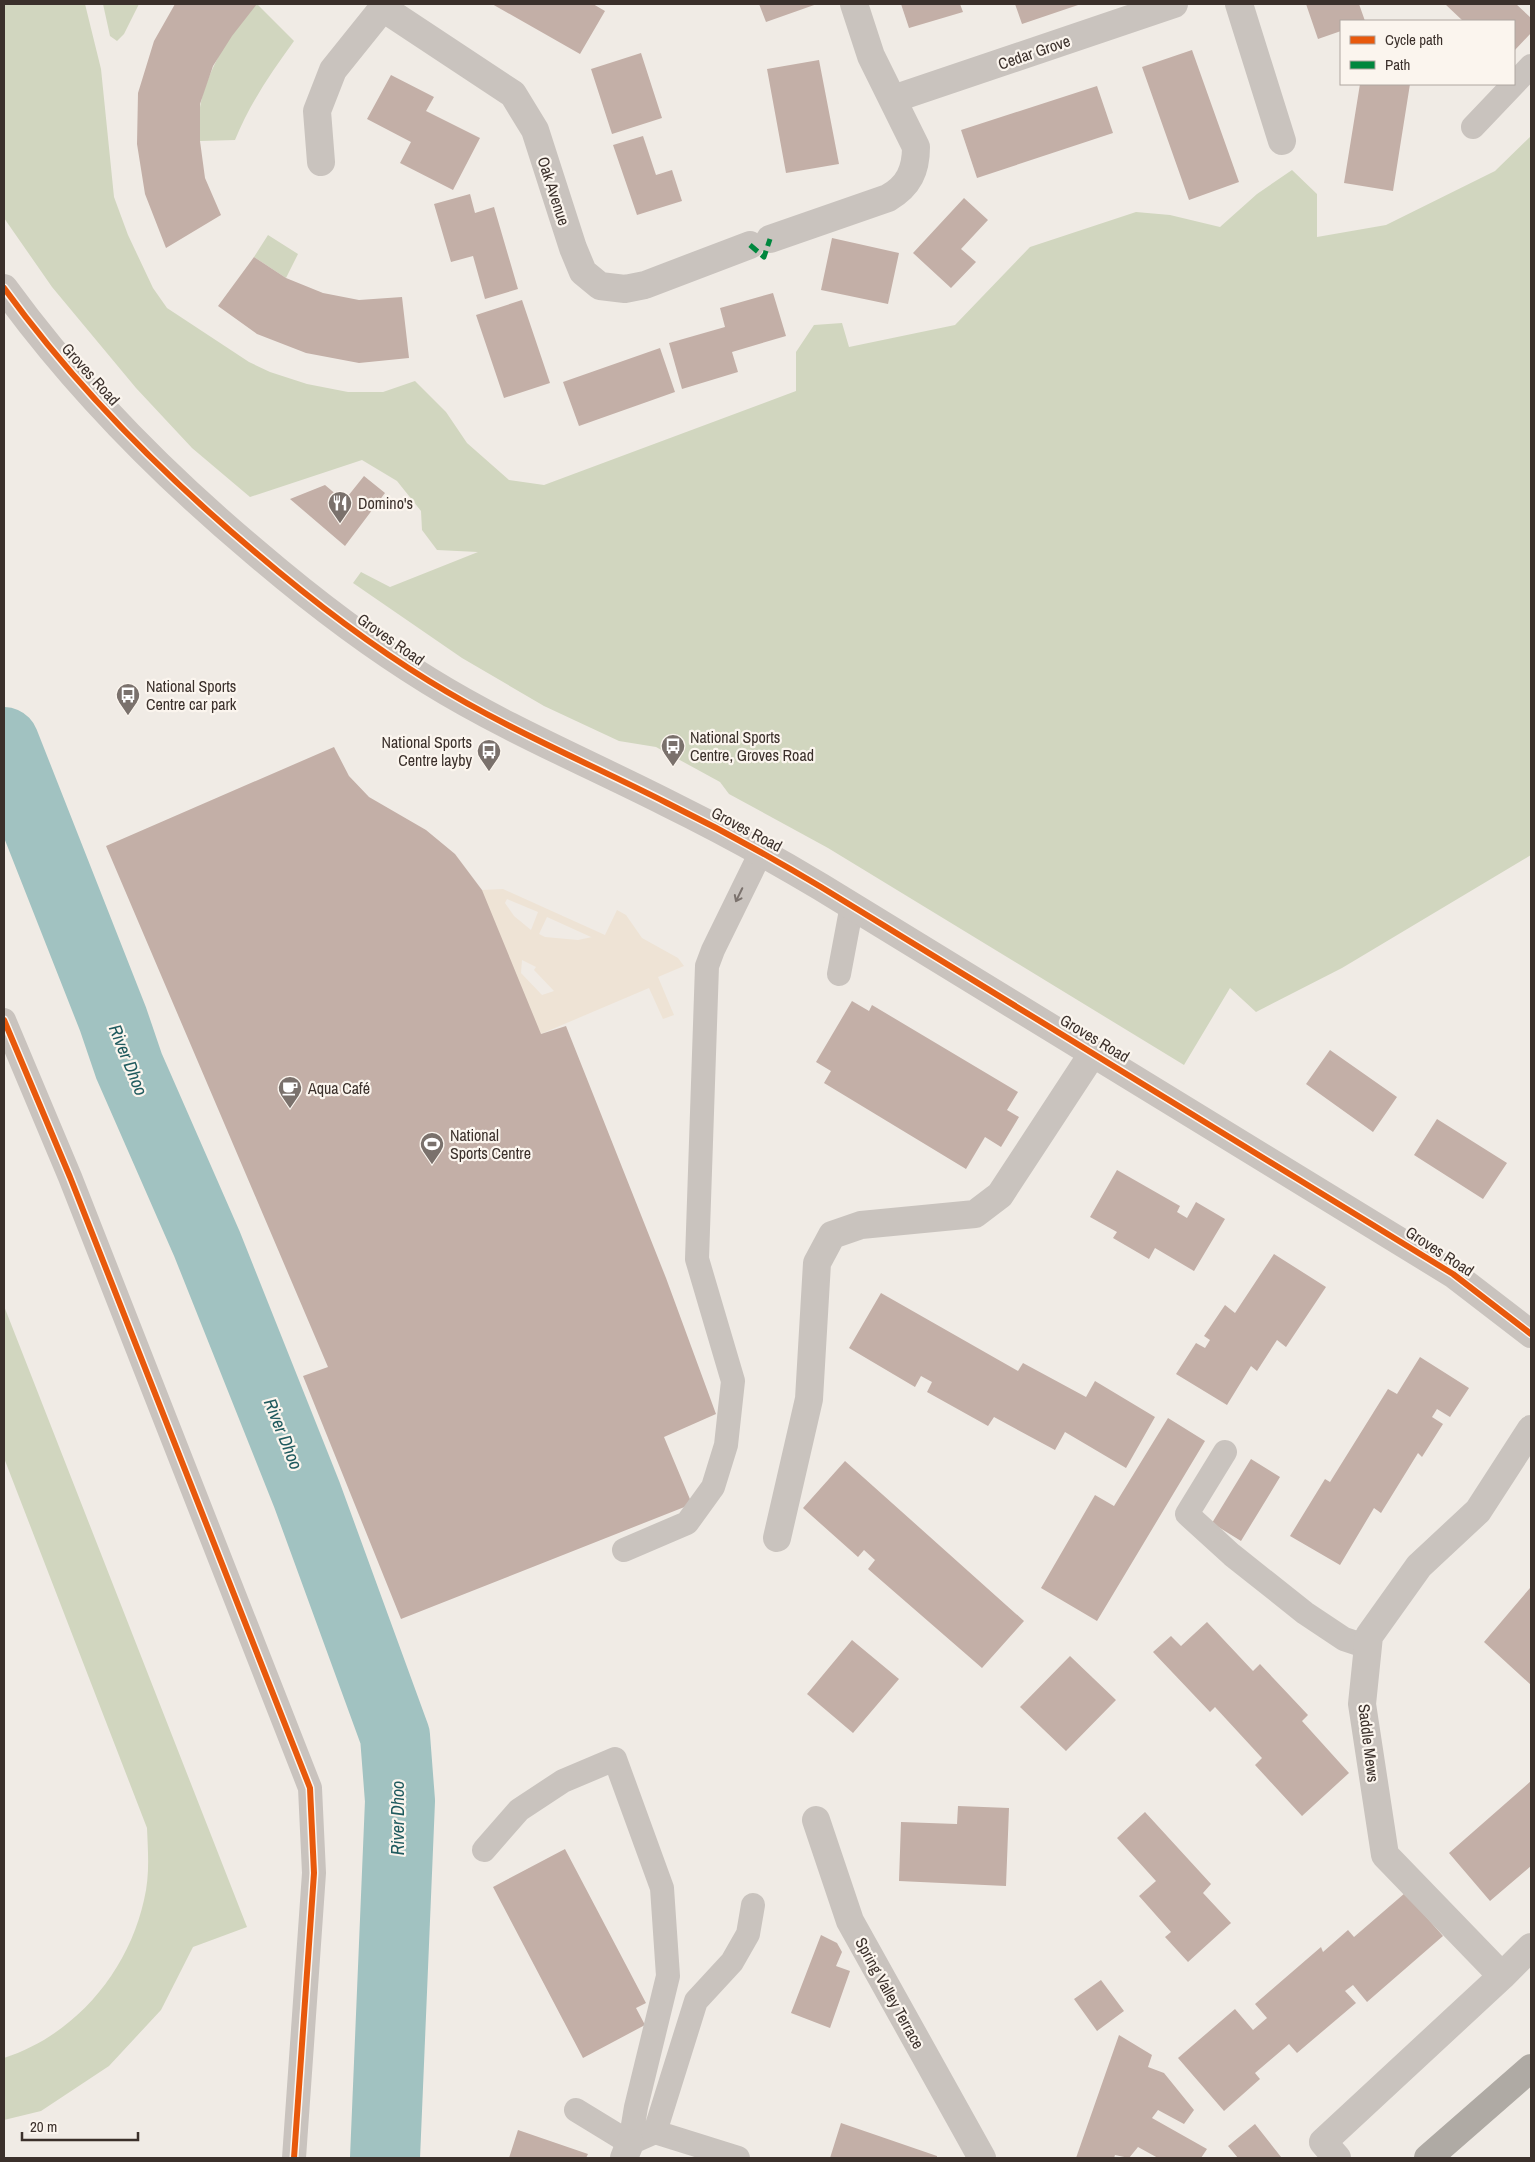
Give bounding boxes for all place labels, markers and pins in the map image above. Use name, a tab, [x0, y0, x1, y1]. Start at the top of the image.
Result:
restaurant icon: Domino's	[327, 490, 353, 524]
place label: Domino's	[358, 492, 413, 514]
place label: National Sports Centre car park	[146, 675, 237, 715]
bus stop icon: National Sports Centre car park	[115, 682, 141, 716]
place label: National Sports Centre, Groves Road	[690, 726, 814, 766]
place label: National Sports Centre layby	[382, 731, 472, 771]
bus stop icon: National Sports Centre, Groves Road	[660, 733, 686, 767]
bus stop icon: National Sports Centre layby	[476, 738, 502, 772]
cafe icon: Aqua Café	[277, 1075, 303, 1109]
place label: Aqua Café	[307, 1077, 370, 1099]
place label: National Sports Centre	[450, 1124, 531, 1164]
sports icon: National Sports Centre	[419, 1131, 445, 1165]

